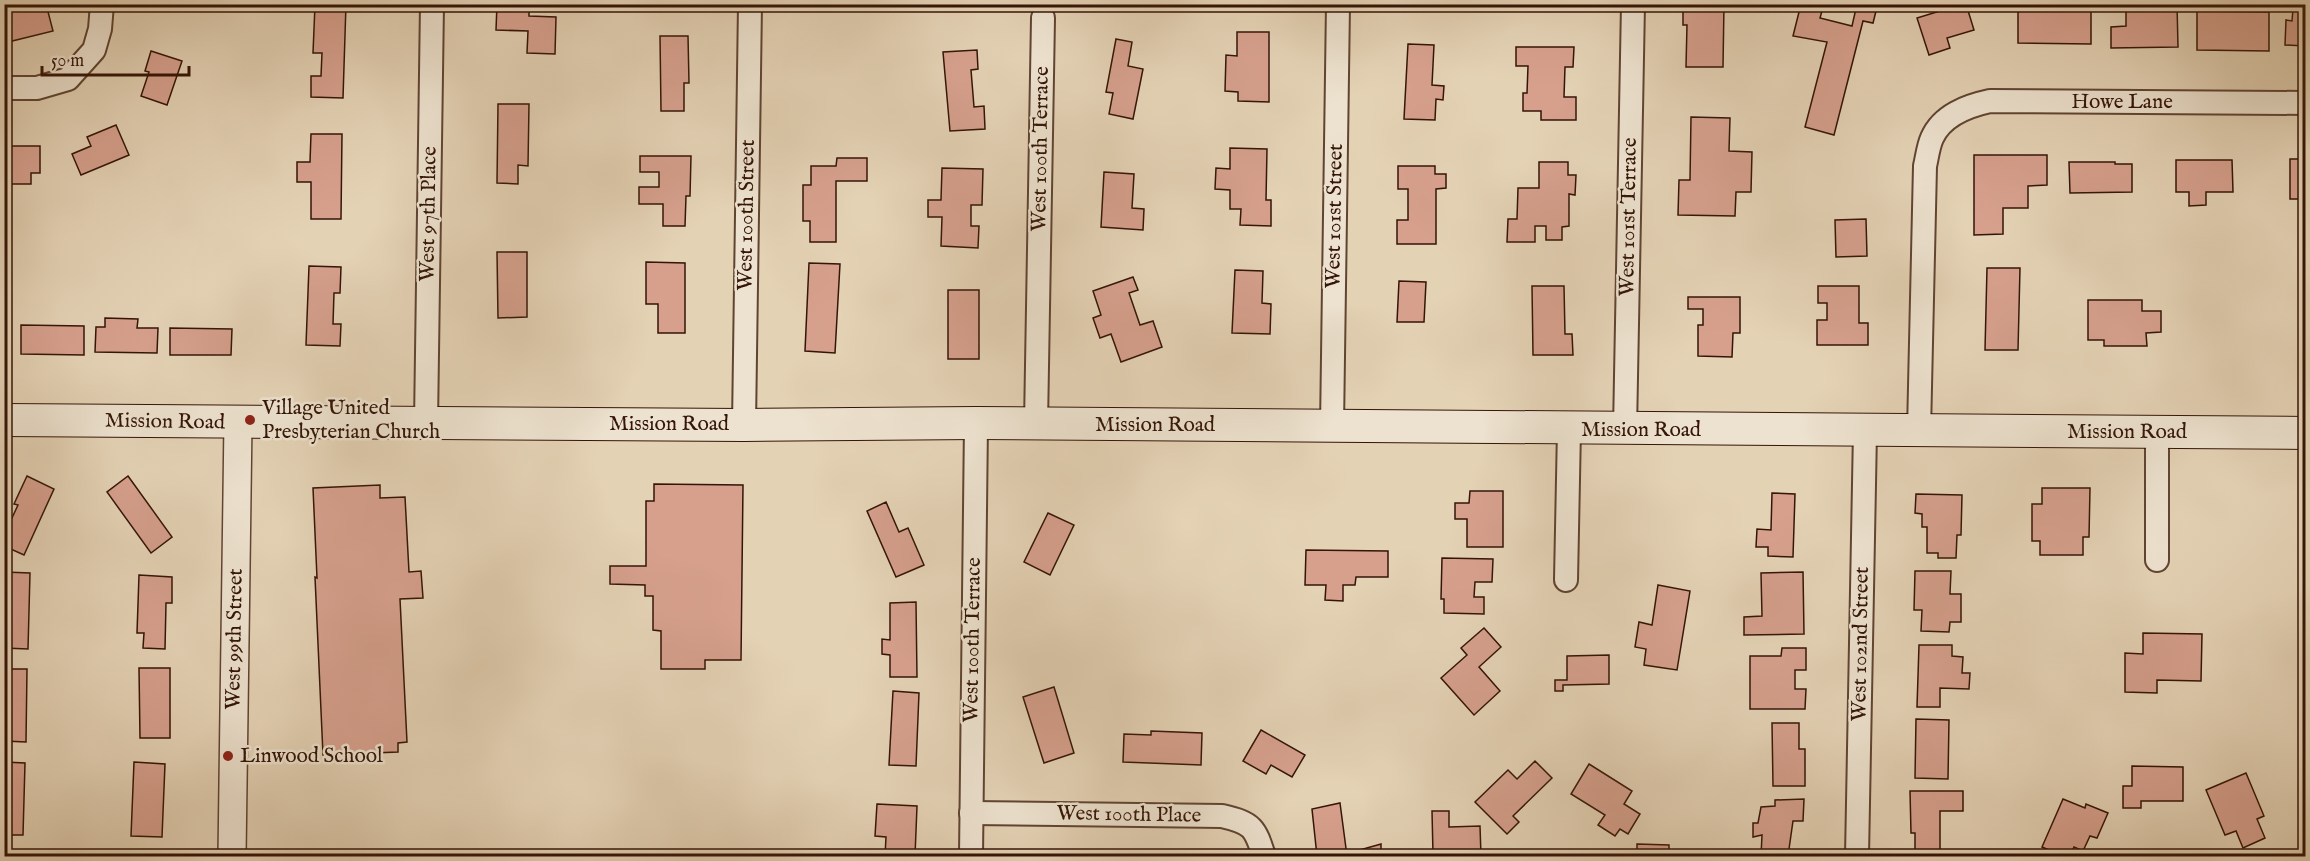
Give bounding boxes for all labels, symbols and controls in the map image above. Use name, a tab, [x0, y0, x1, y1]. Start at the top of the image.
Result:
scale bar	[42, 39, 189, 77]
text: 50 m	[51, 50, 84, 73]
street label: West 100th Terrace	[1026, 66, 1056, 232]
street label: Howe Lane	[2071, 89, 2173, 116]
street label: West 101st Terrace	[1614, 137, 1644, 297]
street label: West 100th Street	[732, 139, 762, 291]
street label: West 101st Street	[1320, 143, 1350, 289]
street label: West 97th Place	[414, 146, 444, 282]
place label: Village United Presbyterian Church	[261, 395, 440, 446]
street label: Mission Road	[105, 407, 226, 437]
street label: Mission Road	[609, 411, 730, 438]
street label: Mission Road	[1095, 412, 1216, 439]
marker: Village United Presbyterian Church	[243, 413, 257, 427]
street label: Mission Road	[1581, 417, 1702, 444]
street label: Mission Road	[2067, 419, 2188, 446]
street label: West 100th Terrace	[958, 557, 988, 723]
street label: West 102nd Street	[1846, 566, 1876, 722]
street label: West 99th Street	[220, 568, 250, 710]
place label: Linwood School	[240, 743, 383, 770]
marker: Linwood School	[221, 749, 235, 763]
street label: West 100th Place	[1056, 800, 1202, 830]

